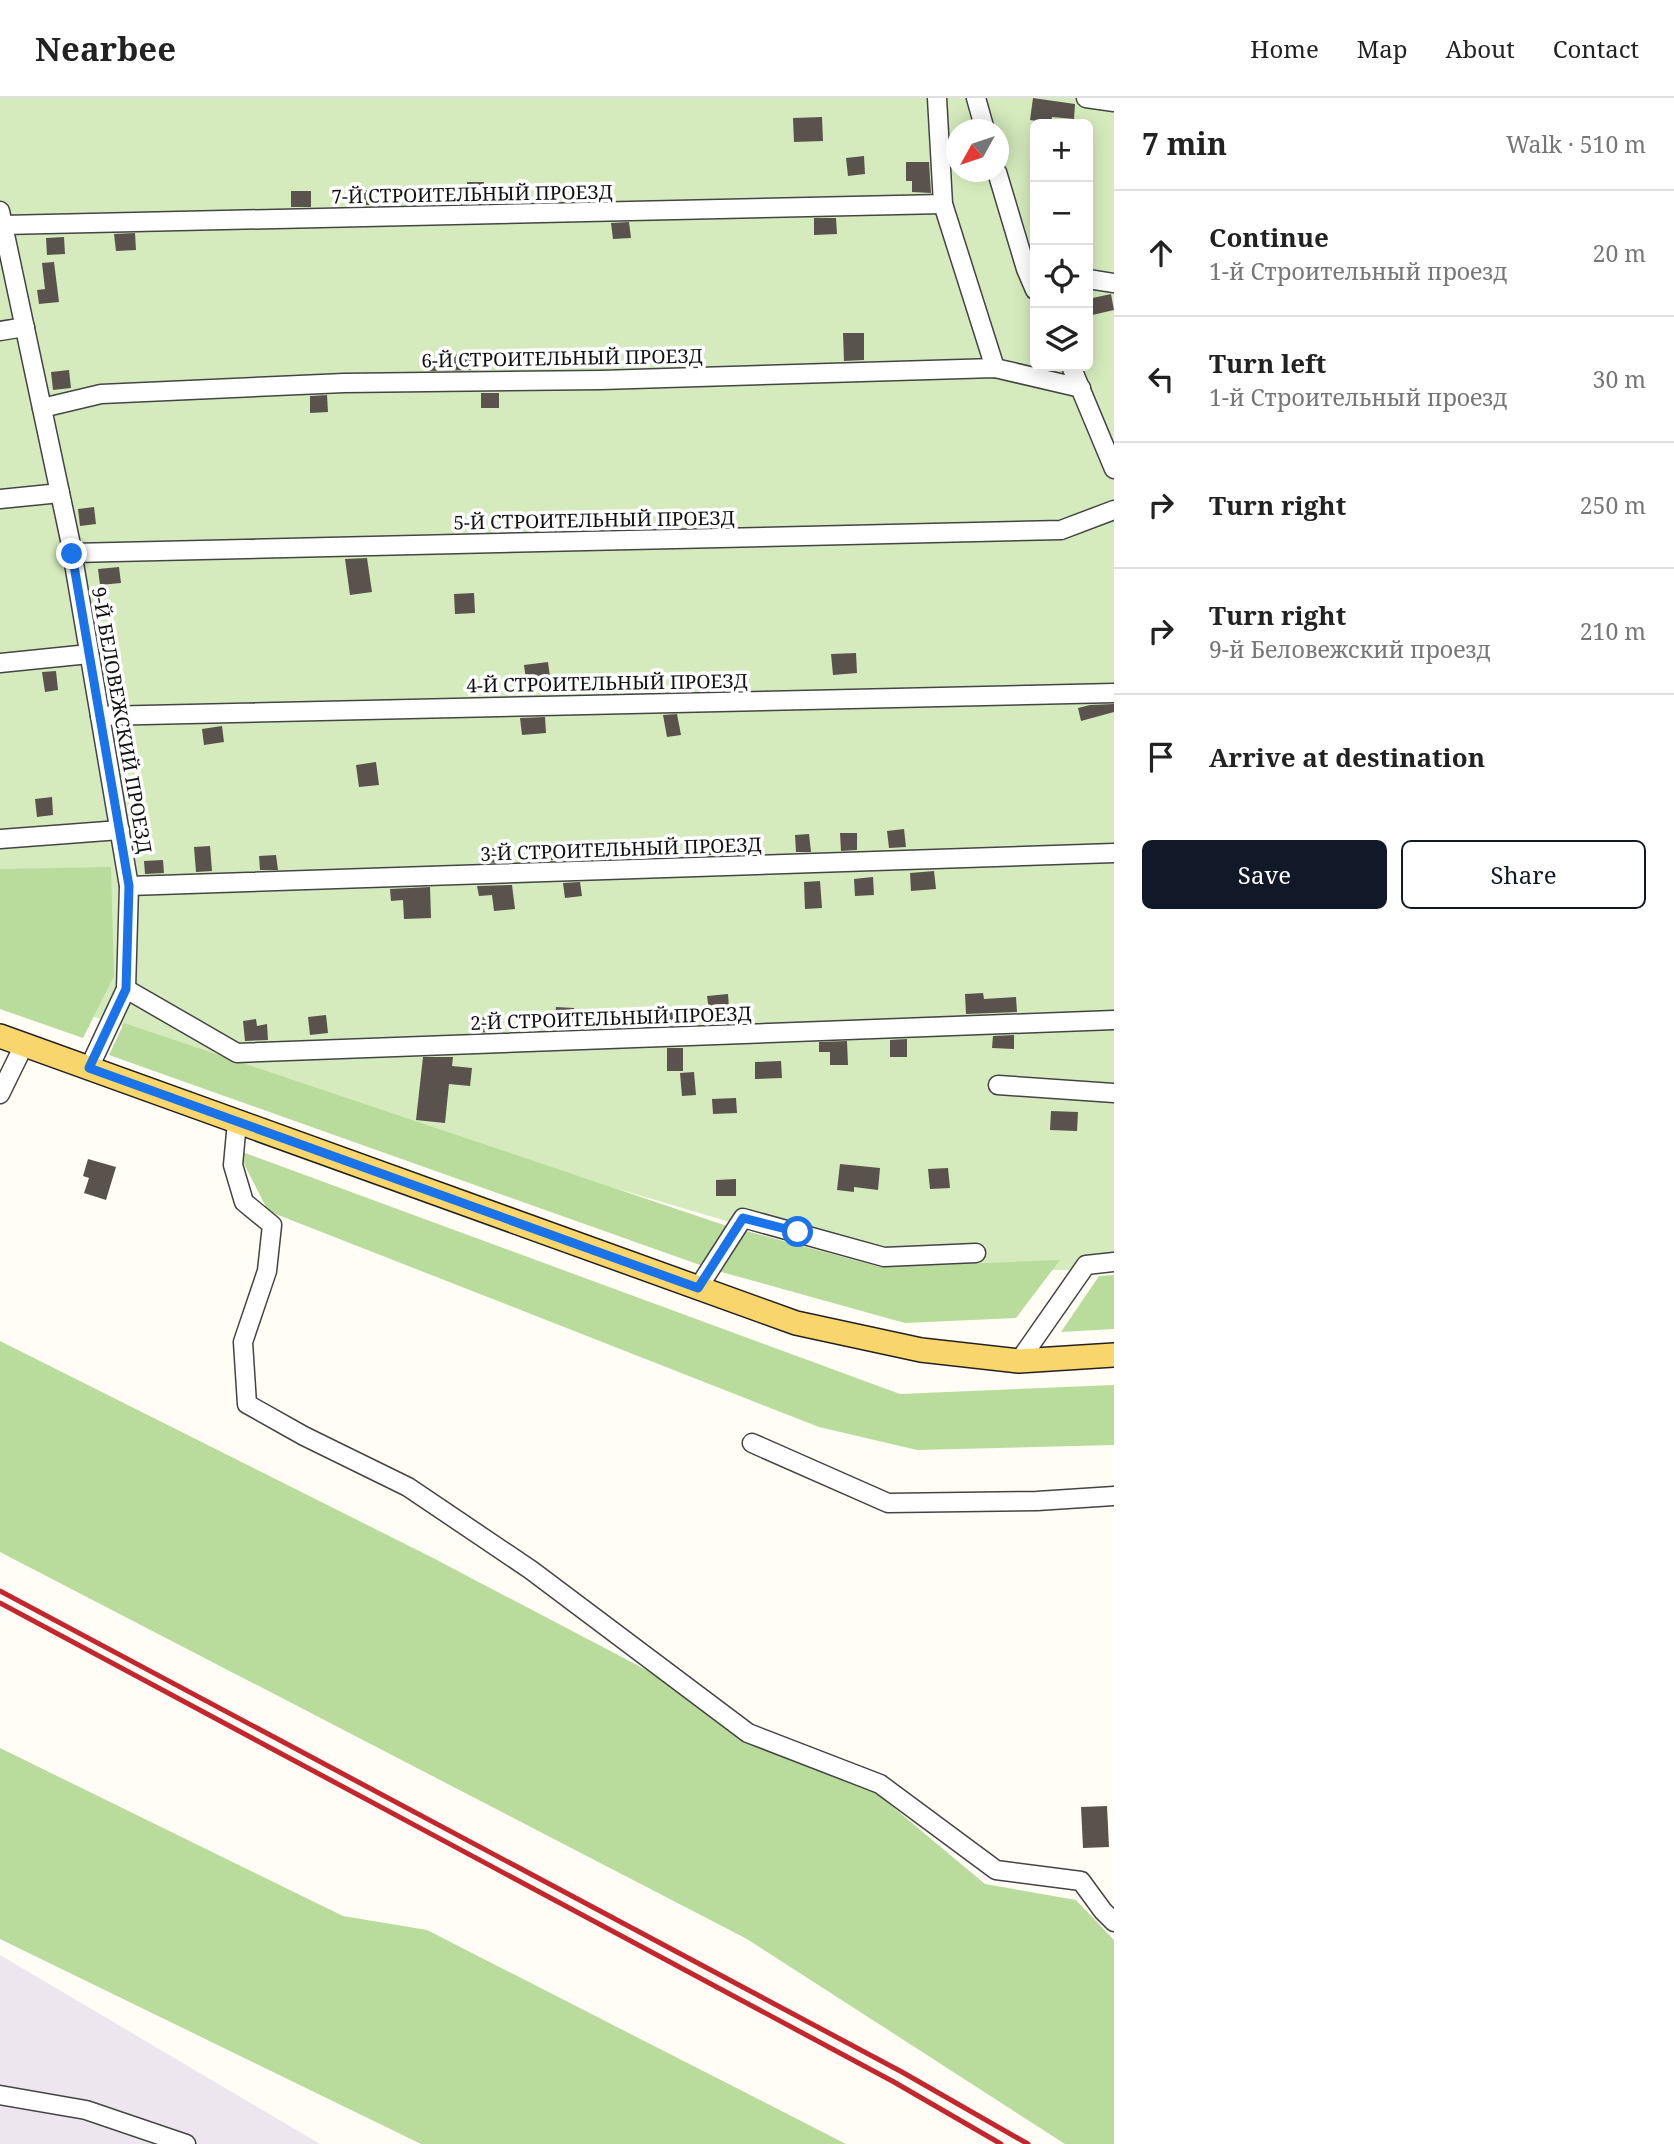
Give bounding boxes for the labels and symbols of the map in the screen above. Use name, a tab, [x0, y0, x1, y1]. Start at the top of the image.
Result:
north arrow	[946, 119, 1009, 182]
street label: 7-Й СТРОИТЕЛЬНЫЙ ПРОЕЗД	[331, 179, 613, 209]
street label: 6-Й СТРОИТЕЛЬНЫЙ ПРОЕЗД	[421, 343, 703, 373]
street label: 5-Й СТРОИТЕЛЬНЫЙ ПРОЕЗД	[453, 505, 735, 535]
route end	[56, 538, 87, 569]
street label: 9-Й БЕЛОВЕЖСКИЙ ПРОЕЗД	[86, 585, 158, 855]
street label: 4-Й СТРОИТЕЛЬНЫЙ ПРОЕЗД	[466, 668, 748, 698]
street label: 3-Й СТРОИТЕЛЬНЫЙ ПРОЕЗД	[480, 831, 762, 867]
street label: 2-Й СТРОИТЕЛЬНЫЙ ПРОЕЗД	[470, 1000, 752, 1036]
route start	[782, 1216, 813, 1247]

